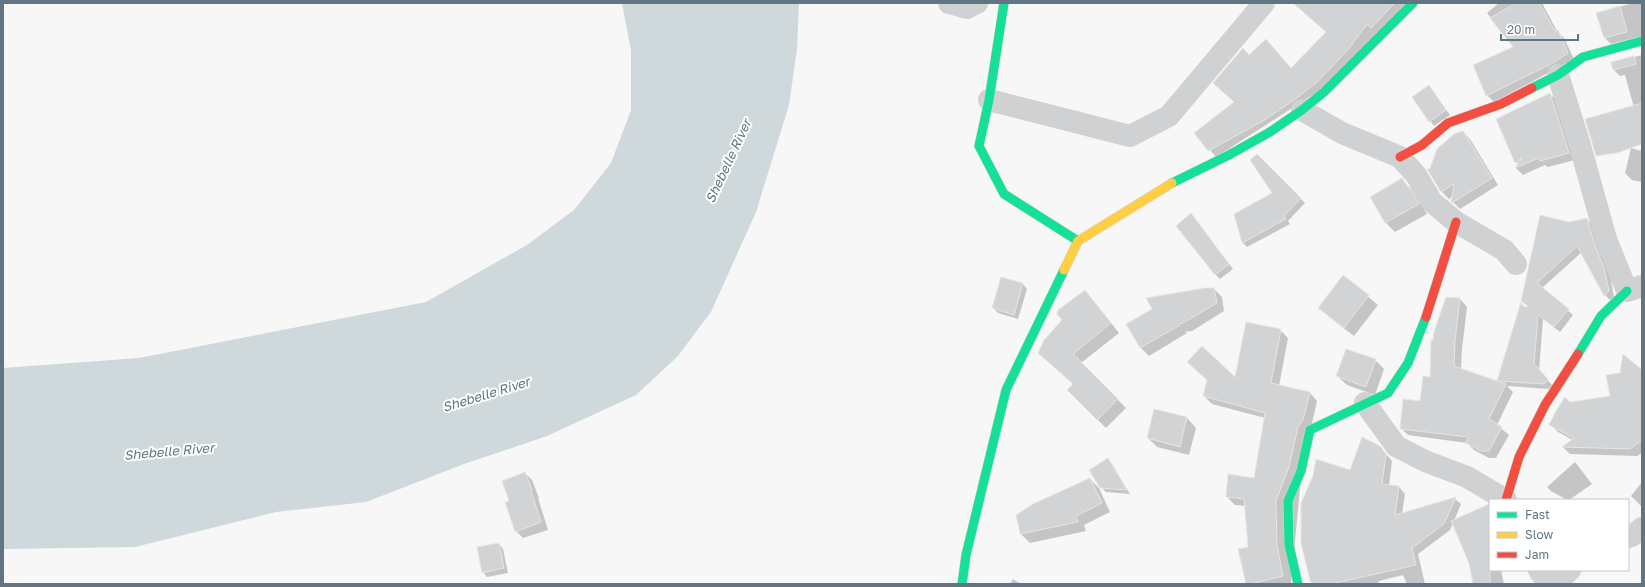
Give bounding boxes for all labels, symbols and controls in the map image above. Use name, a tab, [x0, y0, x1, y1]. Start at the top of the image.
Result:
scale bar	[1501, 16, 1578, 42]
text: 20 m	[1507, 22, 1535, 37]
water label: Shebelle River	[702, 115, 755, 205]
water label: Shebelle River	[440, 373, 533, 415]
water label: Shebelle River	[123, 439, 217, 463]
legend	[1489, 499, 1629, 571]
text: Fast	[1525, 507, 1550, 522]
text: Slow	[1525, 527, 1553, 542]
text: Jam	[1525, 547, 1549, 562]

